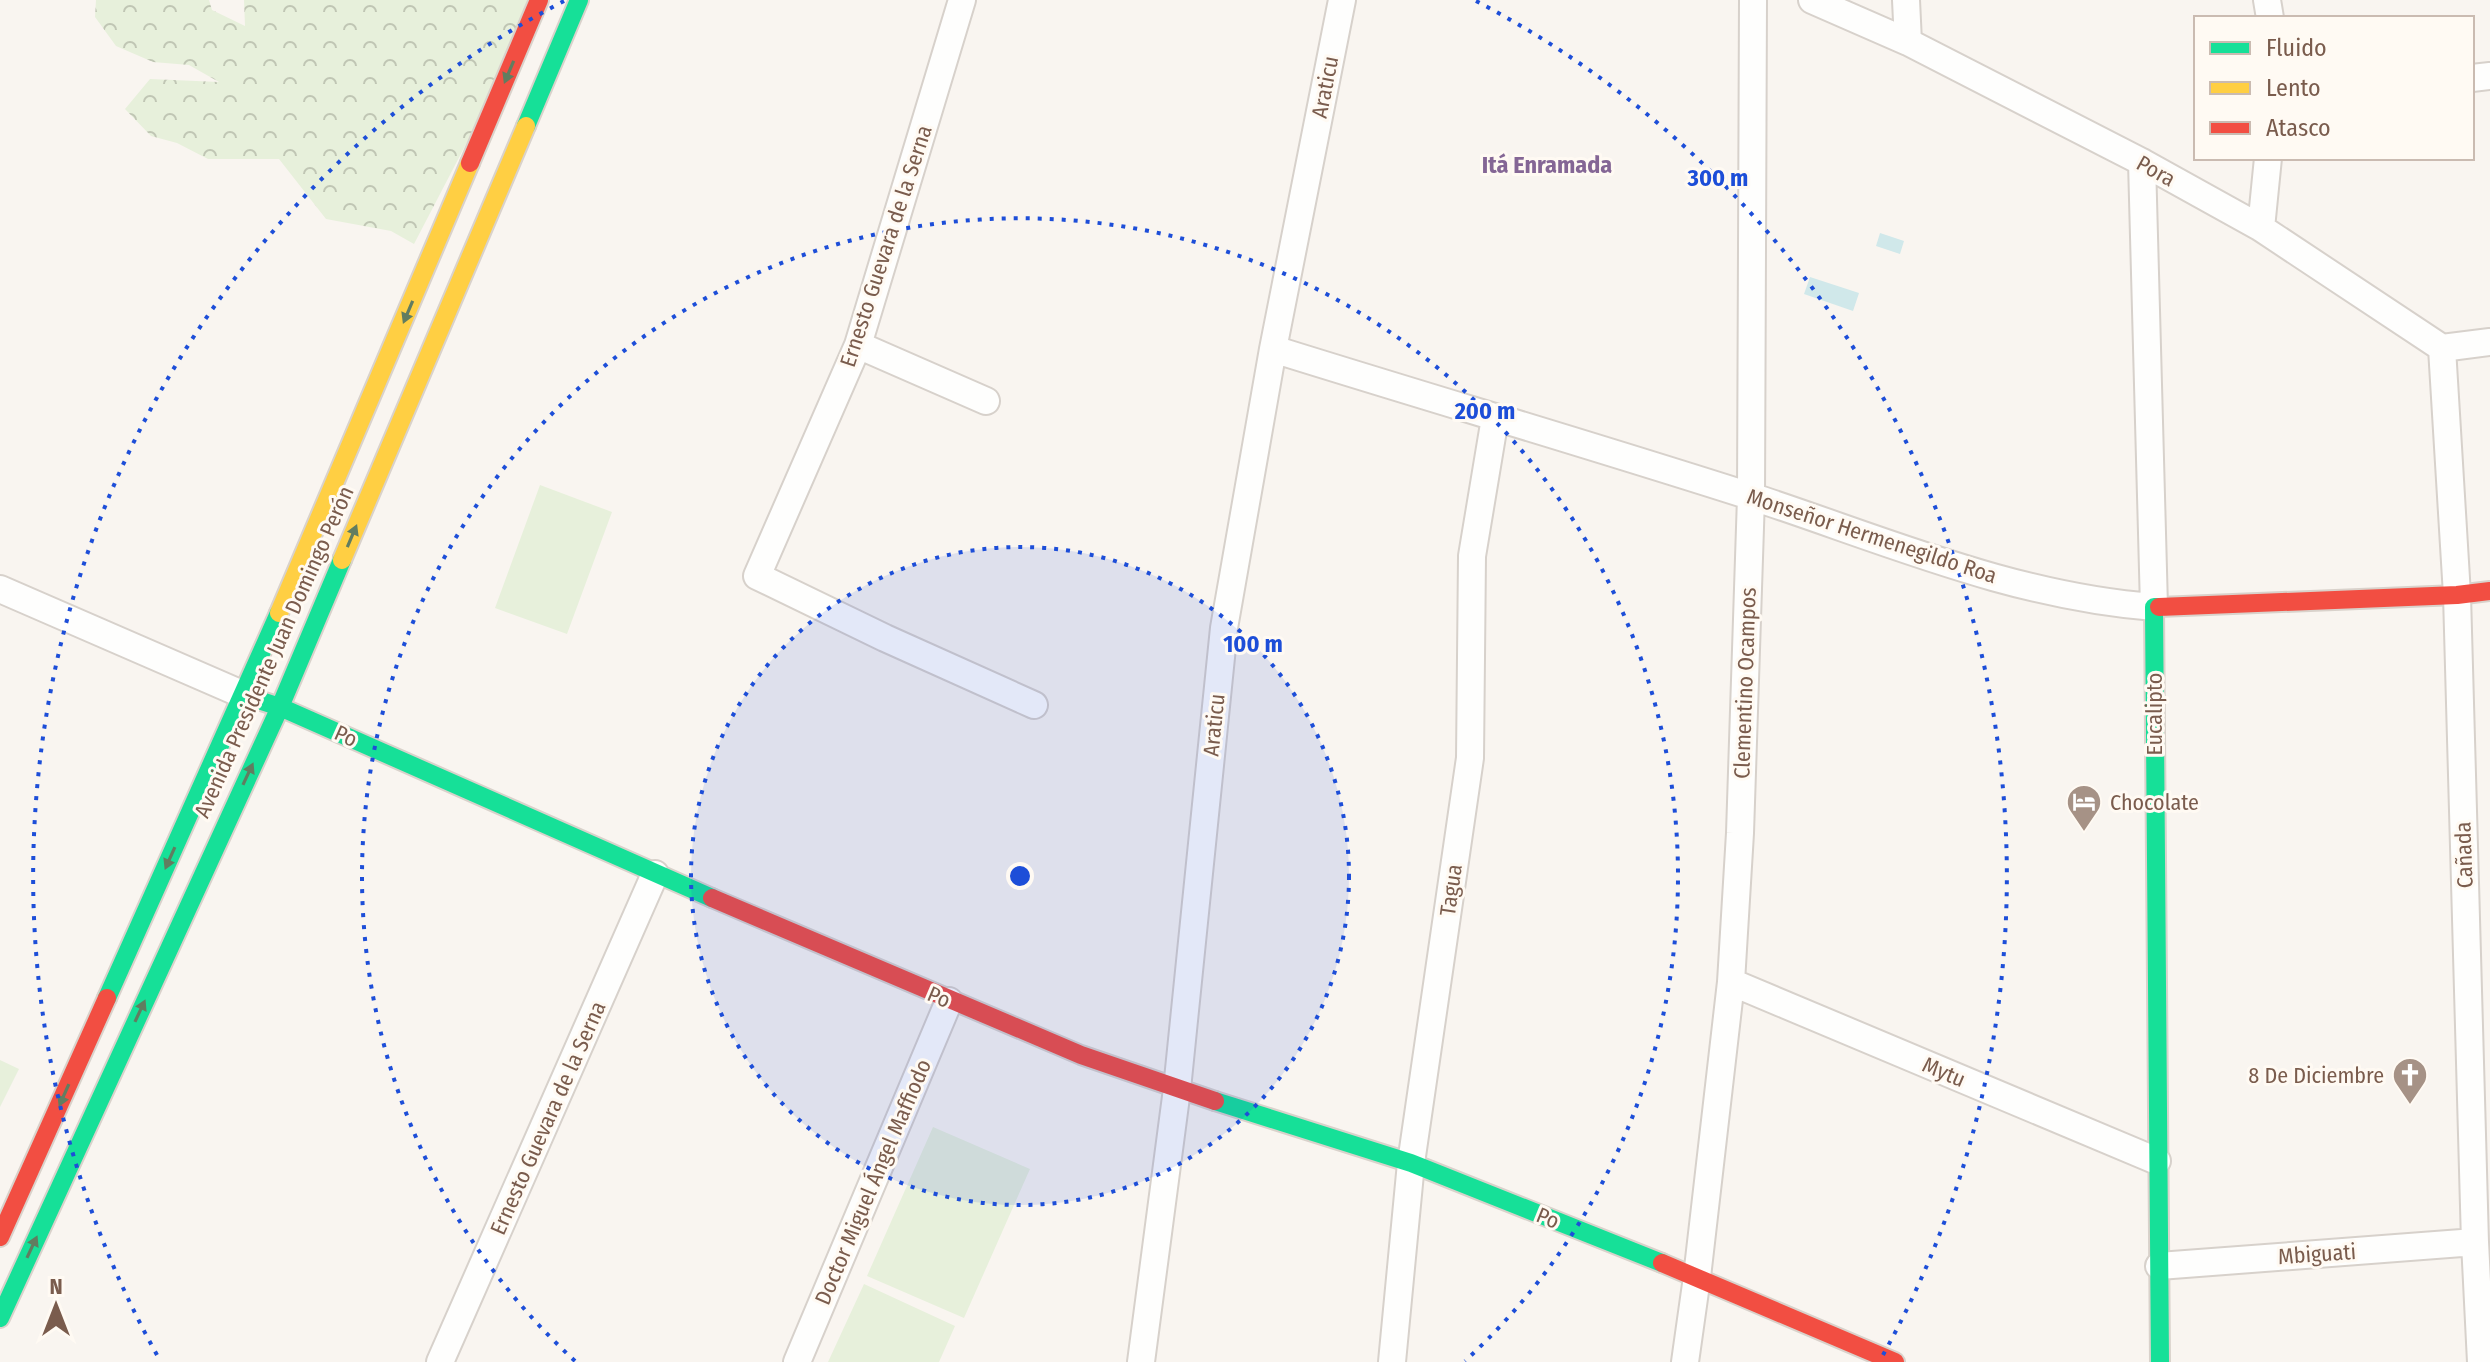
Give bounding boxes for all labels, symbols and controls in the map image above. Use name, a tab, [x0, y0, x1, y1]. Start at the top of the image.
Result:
legend	[2194, 16, 2474, 160]
text: Fluido	[2266, 34, 2327, 62]
street label: Araticu	[1306, 54, 1344, 120]
one-way arrow	[502, 60, 515, 84]
text: Lento	[2266, 74, 2321, 102]
text: Atasco	[2266, 114, 2331, 142]
street label: Ernesto Guevara de la Serna	[834, 122, 938, 370]
street label: Pora	[2132, 149, 2180, 193]
district label: Itá Enramada	[1482, 151, 1612, 179]
text: 300 m	[1687, 164, 1748, 192]
one-way arrow	[401, 300, 414, 323]
text: 200 m	[1454, 397, 1515, 425]
street label: Avenida Presidente Juan Domingo Perón	[188, 482, 360, 822]
street label: Monseñor Hermenegildo Roa	[1744, 483, 2000, 589]
one-way arrow	[345, 524, 358, 548]
street label: Clementino Ocampos	[1728, 587, 1762, 779]
text: 100 m	[1223, 630, 1283, 658]
street label: Eucalipto	[2141, 673, 2168, 755]
street label: Araticu	[1197, 692, 1231, 758]
street label: Po	[330, 719, 362, 753]
one-way arrow	[242, 763, 255, 786]
hotel icon: Chocolate	[2065, 783, 2103, 833]
place label: Chocolate	[2110, 789, 2199, 816]
street label: Cañada	[2449, 821, 2479, 889]
one-way arrow	[163, 846, 177, 870]
centre of rings	[1006, 862, 1034, 890]
street label: Tagua	[1434, 862, 1468, 918]
street label: Po	[923, 980, 955, 1014]
street label: Ernesto Guevara de la Serna	[484, 997, 612, 1239]
one-way arrow	[134, 999, 147, 1023]
street label: Mytu	[1918, 1051, 1970, 1093]
street label: Doctor Miguel Ángel Maffiodo	[809, 1055, 937, 1309]
church icon: 8 De Diciembre	[2391, 1056, 2429, 1106]
place label: 8 De Diciembre	[2248, 1062, 2384, 1089]
one-way arrow	[57, 1083, 70, 1107]
street label: Po	[1533, 1201, 1563, 1235]
one-way arrow	[26, 1236, 39, 1259]
street label: Mbiguati	[2277, 1238, 2357, 1270]
north arrow	[16, 1266, 96, 1346]
text: N	[49, 1273, 63, 1300]

